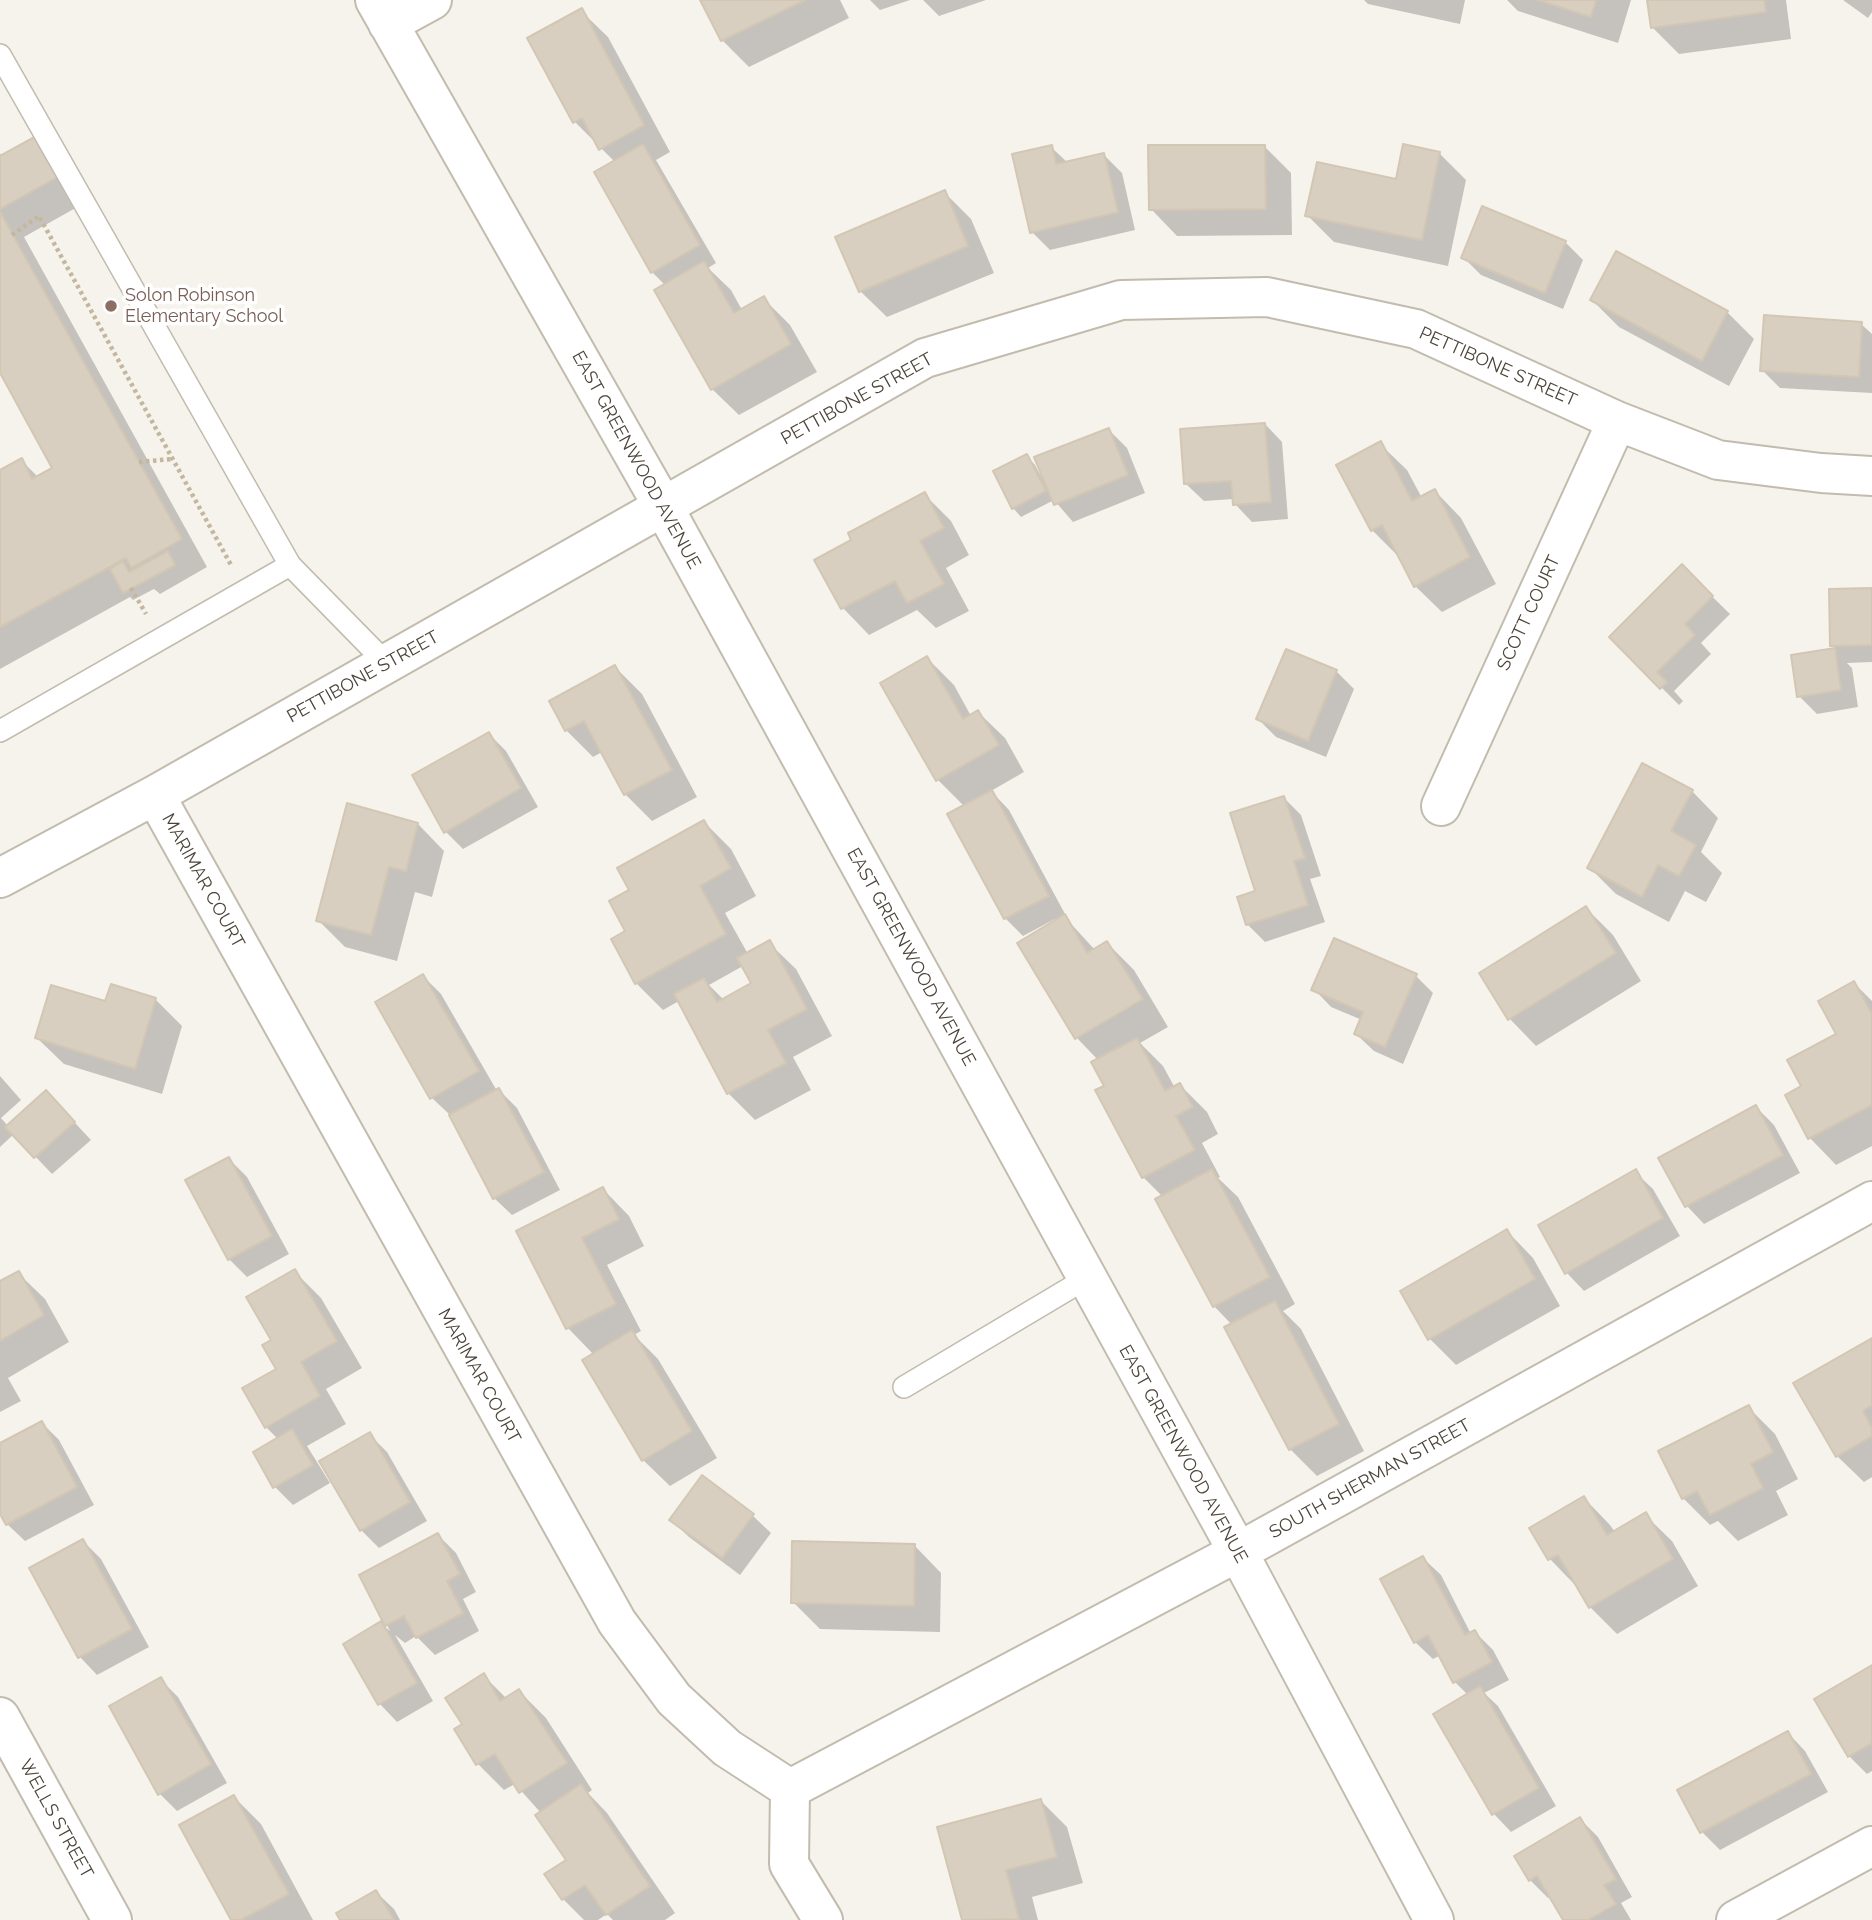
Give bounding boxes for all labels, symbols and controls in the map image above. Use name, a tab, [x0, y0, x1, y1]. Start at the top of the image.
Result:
place label: Solon Robinson Elementary School	[125, 285, 283, 328]
marker: Solon Robinson Elementary School	[103, 298, 119, 314]
street label: PETTIBONE STREET	[1416, 323, 1580, 411]
street label: EAST GREENWOOD AVENUE	[567, 347, 705, 573]
street label: PETTIBONE STREET	[777, 348, 937, 450]
street label: SCOTT COURT	[1493, 552, 1565, 674]
street label: PETTIBONE STREET	[283, 626, 443, 728]
street label: MARIMAR COURT	[157, 810, 249, 952]
street label: EAST GREENWOOD AVENUE	[842, 844, 980, 1070]
street label: MARIMAR COURT	[433, 1305, 525, 1447]
street label: EAST GREENWOOD AVENUE	[1114, 1341, 1252, 1567]
street label: SOUTH SHERMAN STREET	[1266, 1415, 1474, 1543]
street label: WELLS STREET	[14, 1756, 98, 1882]

